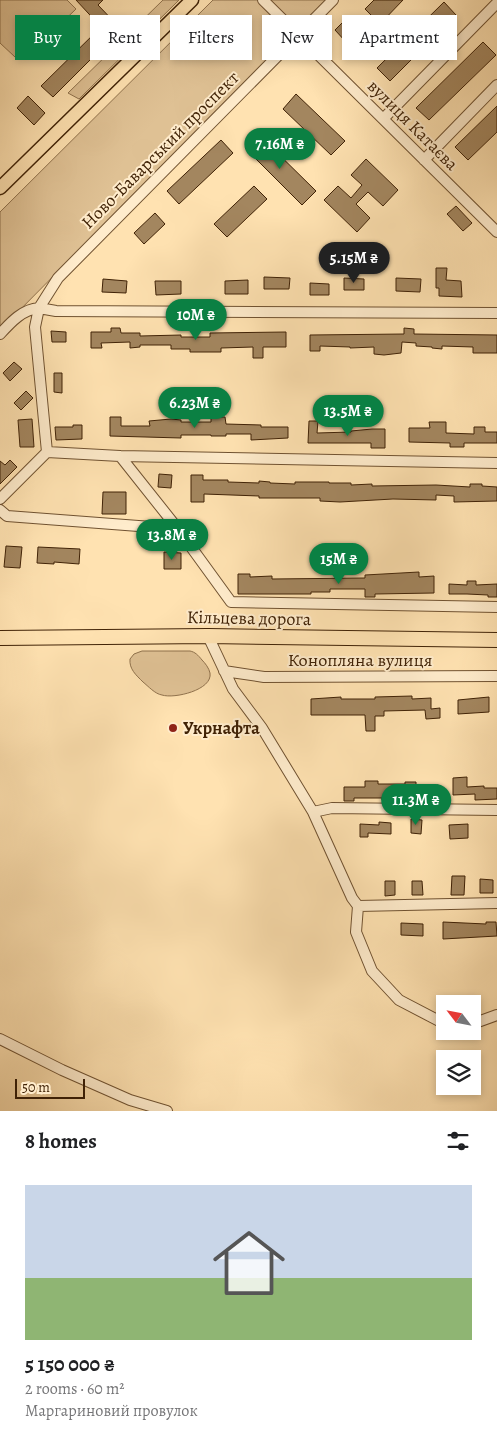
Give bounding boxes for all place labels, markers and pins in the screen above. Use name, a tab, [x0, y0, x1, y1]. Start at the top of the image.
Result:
pin: 7.16M ₴	[234, 128, 326, 170]
pin: 5.15M ₴	[308, 242, 400, 284]
pin: 10M ₴	[161, 298, 231, 341]
pin: 6.23M ₴	[149, 386, 241, 429]
pin: 13.5M ₴	[302, 394, 394, 437]
pin: 13.8M ₴	[126, 518, 218, 561]
pin: 15M ₴	[304, 542, 374, 585]
place label: Укрнафта	[183, 716, 260, 740]
marker: Укрнафта	[167, 722, 179, 734]
pin: 11.3M ₴	[370, 784, 462, 826]

